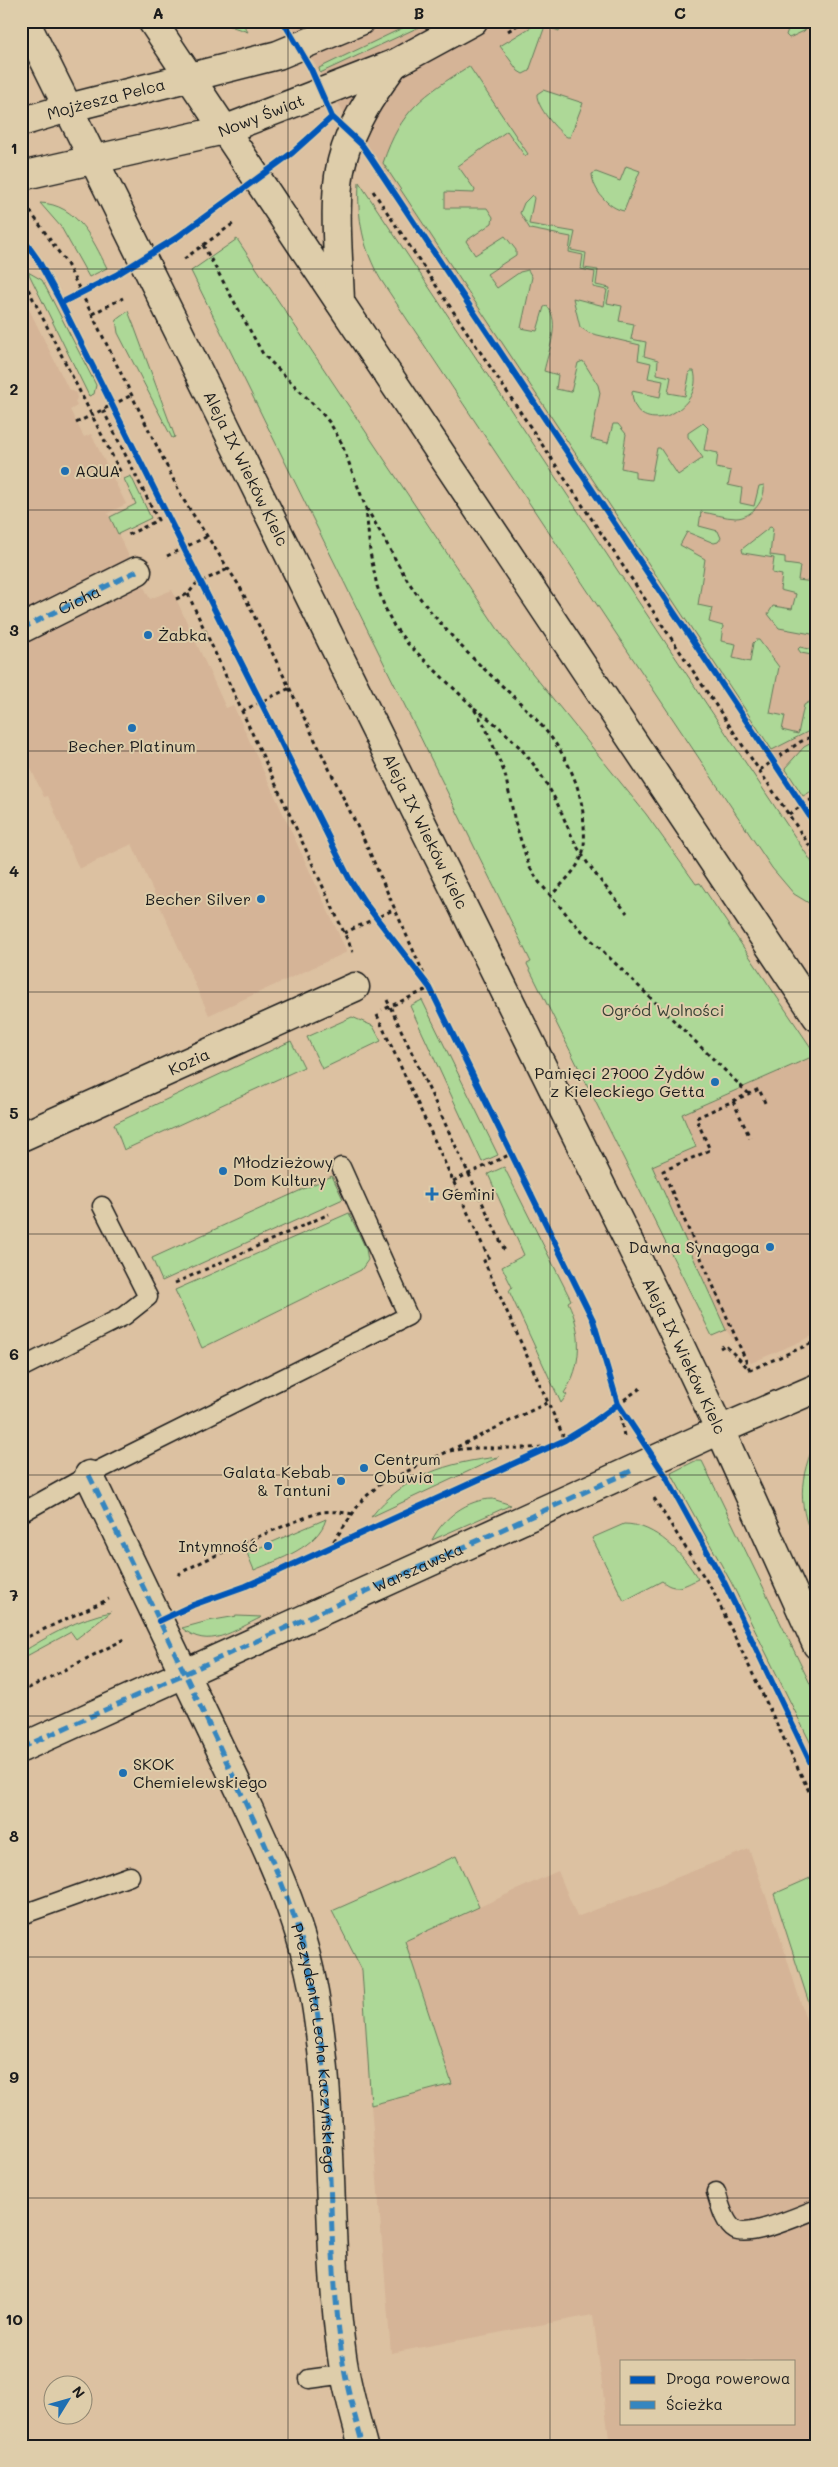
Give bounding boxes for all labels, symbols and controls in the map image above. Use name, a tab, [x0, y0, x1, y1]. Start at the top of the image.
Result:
text: A	[152, 2, 164, 23]
text: B	[414, 2, 424, 23]
text: C	[674, 2, 686, 23]
street label: Mojżesza Pelca	[44, 73, 167, 124]
street label: Nowy Świat	[215, 89, 307, 141]
text: 1	[10, 137, 18, 158]
text: 2	[10, 378, 19, 399]
street label: Aleja IX Wieków Kielc	[199, 387, 294, 549]
place label: AQUA	[75, 460, 120, 481]
marker: AQUA	[59, 465, 71, 477]
street label: Cicha	[54, 580, 104, 619]
text: 3	[9, 619, 19, 640]
place label: Żabka	[158, 624, 207, 645]
marker: Żabka	[142, 629, 154, 641]
marker: Becher Platinum	[126, 722, 138, 734]
place label: Becher Platinum	[68, 735, 196, 756]
street label: Aleja IX Wieków Kielc	[379, 750, 474, 912]
text: 4	[9, 860, 19, 881]
place label: Becher Silver	[145, 888, 251, 909]
marker: Becher Silver	[255, 893, 267, 905]
park label: Ogród Wolności	[602, 999, 724, 1020]
street label: Kozia	[165, 1043, 213, 1080]
place label: Pamięci 27000 Żydów z Kieleckiego Getta	[535, 1062, 705, 1101]
marker: Pamięci 27000 Żydów z Kieleckiego Getta	[709, 1076, 721, 1088]
text: 5	[9, 1102, 19, 1123]
place label: Młodzieżowy Dom Kultury	[233, 1151, 333, 1190]
marker: Młodzieżowy Dom Kultury	[217, 1165, 229, 1177]
place label: Gemini	[442, 1183, 495, 1204]
marker: Gemini	[426, 1188, 438, 1200]
place label: Dawna Synagoga	[628, 1236, 760, 1257]
marker: Dawna Synagoga	[764, 1241, 776, 1253]
street label: Aleja IX Wieków Kielc	[638, 1274, 731, 1437]
text: 6	[9, 1343, 19, 1364]
place label: Centrum Obuwia	[374, 1448, 441, 1487]
place label: Galata Kebab & Tantuni	[223, 1461, 331, 1500]
marker: Centrum Obuwia	[358, 1462, 370, 1474]
marker: Galata Kebab & Tantuni	[335, 1475, 347, 1487]
place label: Intymność	[178, 1535, 258, 1556]
street label: Warszawska	[369, 1537, 466, 1597]
marker: Intymność	[262, 1540, 274, 1552]
text: 7	[10, 1584, 19, 1605]
place label: SKOK Chemielewskiego	[133, 1753, 267, 1792]
marker: SKOK Chemielewskiego	[117, 1767, 129, 1779]
text: 8	[9, 1825, 19, 1846]
street label: Prezydenta Lecha Kaczyńskiego	[287, 1920, 341, 2174]
text: 9	[9, 2066, 19, 2087]
text: 10	[5, 2308, 23, 2329]
legend	[620, 2360, 796, 2424]
text: Droga rowerowa	[666, 2368, 790, 2388]
north arrow	[42, 2374, 92, 2424]
text: N	[68, 2382, 90, 2402]
text: Ścieżka	[666, 2394, 723, 2414]

